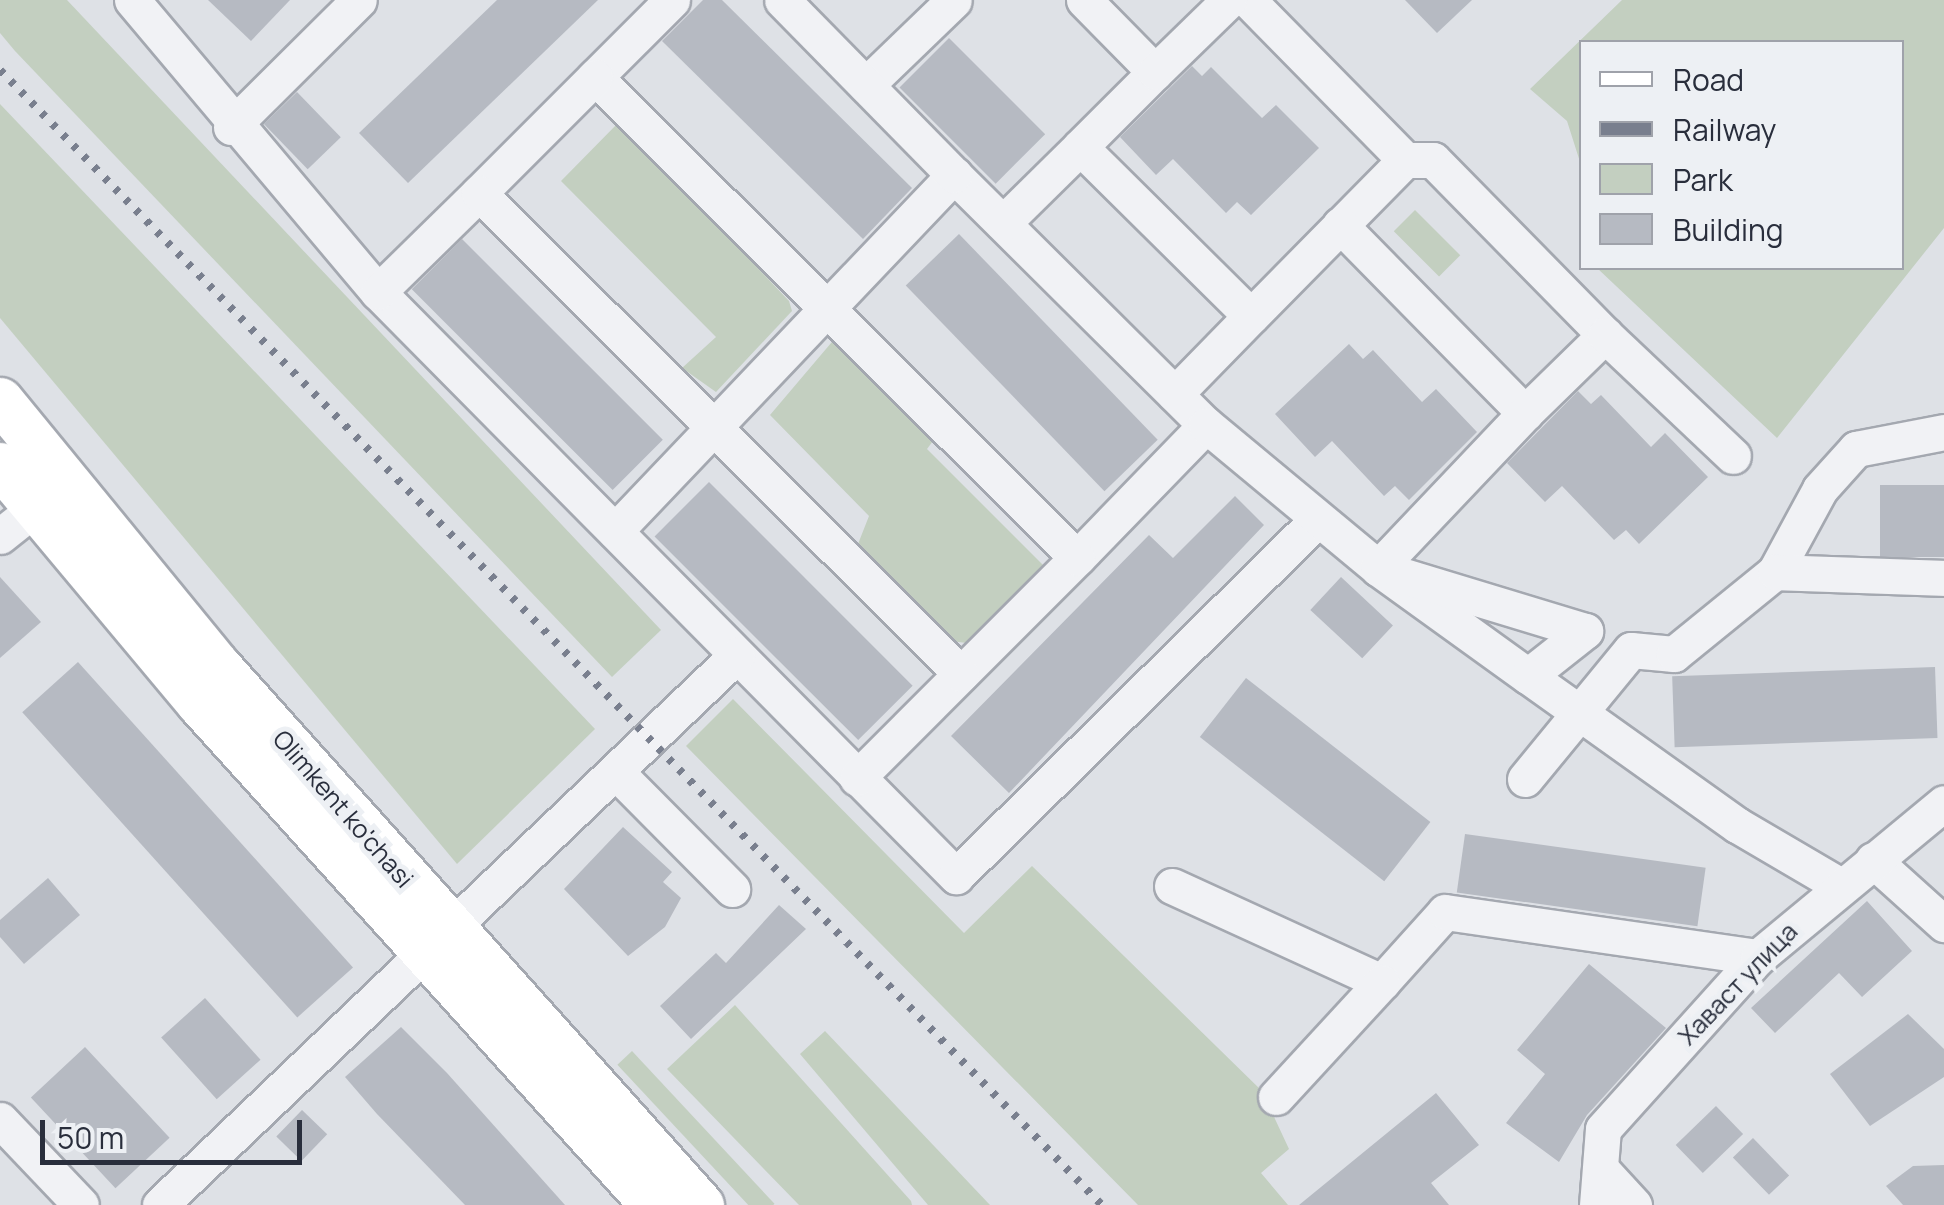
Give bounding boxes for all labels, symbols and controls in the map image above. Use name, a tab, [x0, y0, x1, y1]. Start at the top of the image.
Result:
legend	[1579, 40, 1904, 270]
text: Road	[1673, 59, 1744, 100]
text: Railway	[1673, 109, 1776, 150]
text: Park	[1673, 159, 1733, 200]
text: Building	[1673, 209, 1784, 250]
street label: Olimkent ko'chasi	[267, 724, 419, 894]
street label: Хаваст улица	[1672, 917, 1804, 1051]
scale bar	[45, 1100, 308, 1162]
text: 50 m	[57, 1117, 124, 1158]

